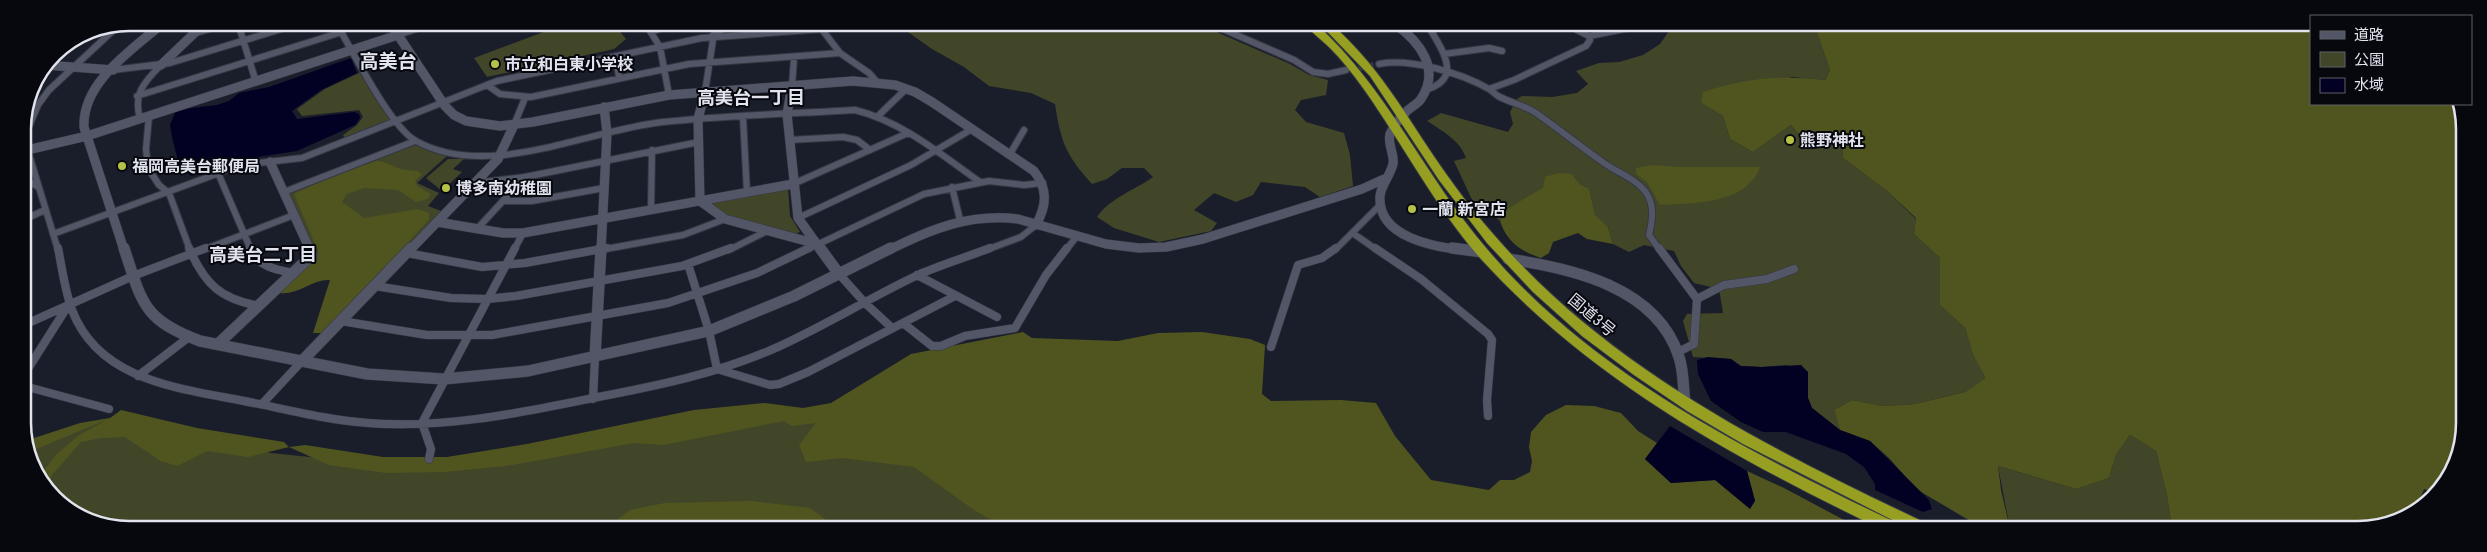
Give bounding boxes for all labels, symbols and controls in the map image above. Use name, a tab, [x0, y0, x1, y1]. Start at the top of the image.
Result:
legend	[2310, 15, 2472, 105]
text: 道路	[2354, 26, 2384, 44]
district label: 高美台	[359, 50, 417, 73]
text: 公園	[2354, 51, 2384, 69]
place label: 市立和白東小学校	[505, 55, 633, 74]
marker: 市立和白東小学校	[489, 58, 501, 70]
text: 水域	[2354, 76, 2384, 94]
district label: 高美台一丁目	[697, 87, 805, 108]
place label: 熊野神社	[1800, 131, 1864, 150]
marker: 熊野神社	[1784, 134, 1796, 146]
place label: 福岡高美台郵便局	[132, 157, 260, 176]
marker: 福岡高美台郵便局	[116, 160, 128, 172]
place label: 博多南幼稚園	[456, 179, 552, 198]
marker: 博多南幼稚園	[440, 182, 452, 194]
place label: 一蘭 新宮店	[1422, 200, 1506, 219]
marker: 一蘭 新宮店	[1406, 203, 1418, 215]
district label: 高美台二丁目	[209, 244, 317, 265]
street label: 国道3号	[1564, 290, 1620, 340]

